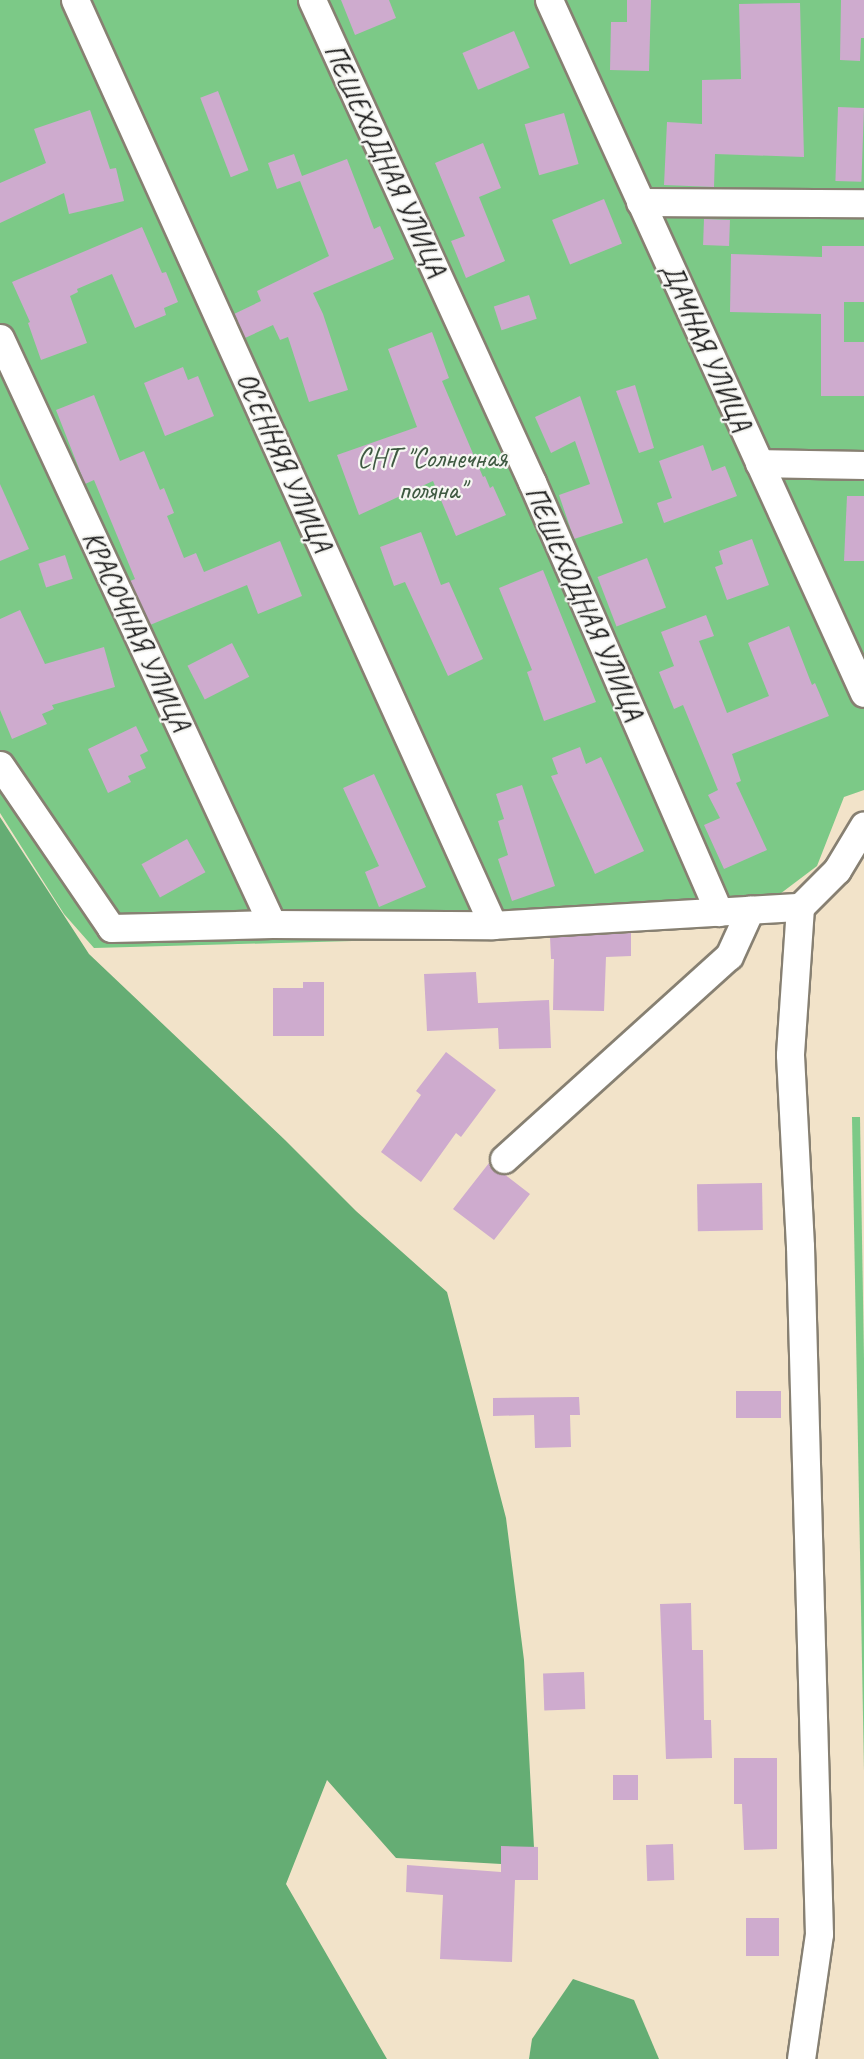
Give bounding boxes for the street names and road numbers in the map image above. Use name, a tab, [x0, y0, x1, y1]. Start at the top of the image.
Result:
street label: ПЕШЕХОДНАЯ УЛИЦА	[317, 39, 453, 281]
street label: ДАЧНАЯ УЛИЦА	[654, 257, 758, 437]
street label: ОСЕННЯЯ УЛИЦА	[230, 367, 338, 557]
street label: ПЕШЕХОДНАЯ УЛИЦА	[518, 482, 650, 724]
street label: КРАСОЧНАЯ УЛИЦА	[75, 526, 197, 736]

